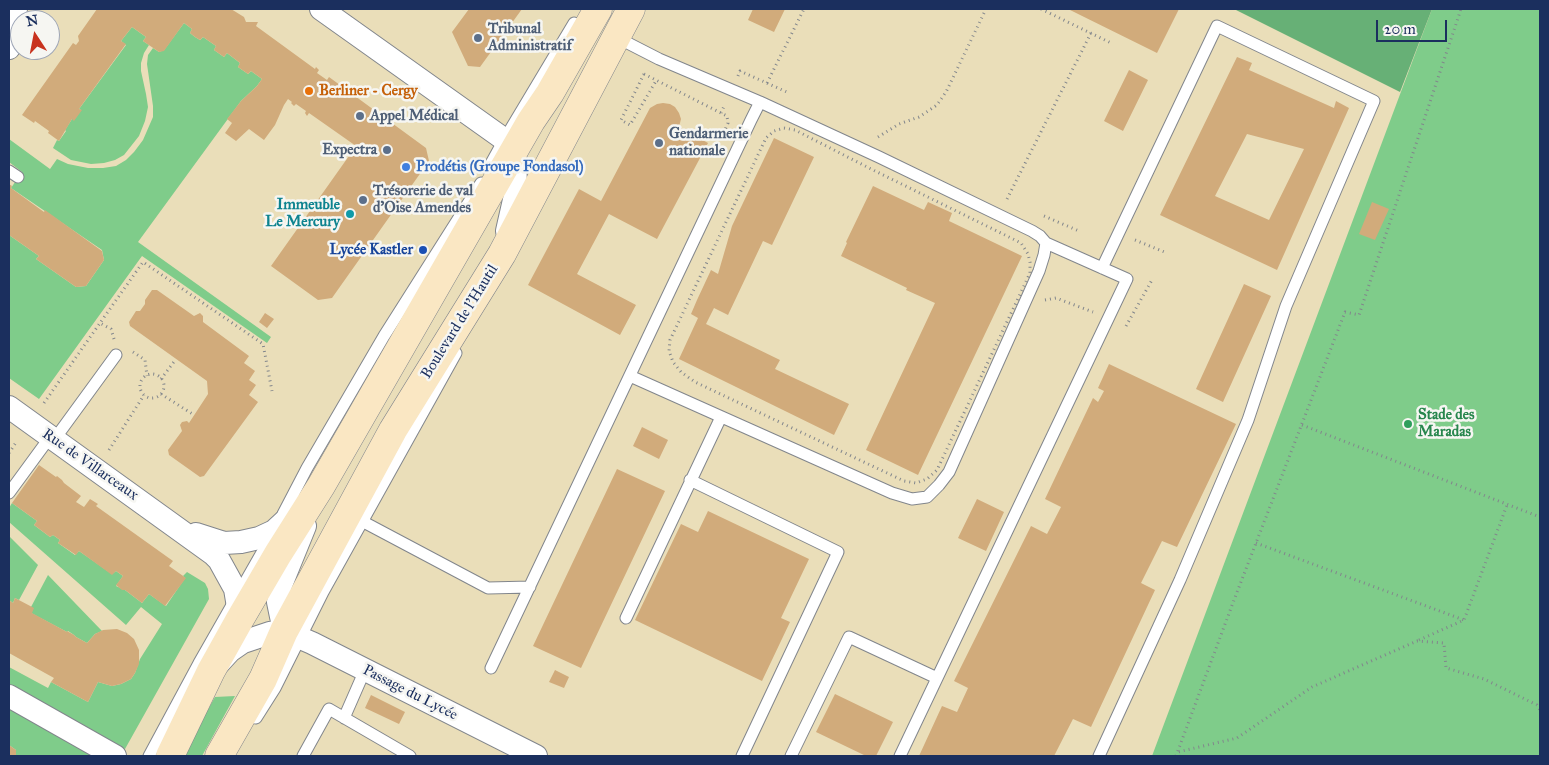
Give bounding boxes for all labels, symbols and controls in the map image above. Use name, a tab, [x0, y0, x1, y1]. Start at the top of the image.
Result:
north arrow	[10, 10, 60, 60]
scale bar	[1379, 10, 1450, 42]
text: N	[25, 11, 40, 30]
place label: Tribunal Administratif	[488, 20, 572, 55]
text: 20 m	[1384, 20, 1416, 38]
marker: Tribunal Administratif	[472, 32, 484, 44]
place label: Berliner - Cergy	[319, 82, 418, 100]
marker: Berliner - Cergy	[303, 85, 315, 97]
place label: Appel Médical	[370, 107, 459, 125]
marker: Appel Médical	[354, 110, 366, 122]
place label: Gendarmerie nationale	[669, 125, 749, 160]
marker: Gendarmerie nationale	[653, 137, 665, 149]
place label: Expectra	[322, 141, 377, 159]
marker: Expectra	[381, 144, 393, 156]
place label: Prodétis (Groupe Fondasol)	[416, 158, 583, 176]
marker: Prodétis (Groupe Fondasol)	[400, 161, 412, 173]
place label: Trésorerie de val d'Oise Amendes	[373, 182, 473, 217]
marker: Trésorerie de val d'Oise Amendes	[357, 194, 369, 206]
place label: Immeuble Le Mercury	[265, 196, 340, 231]
marker: Immeuble Le Mercury	[344, 208, 356, 220]
place label: Lycée Kastler	[329, 241, 413, 259]
marker: Lycée Kastler	[417, 244, 429, 256]
street label: Boulevard de l'Hautil	[418, 262, 502, 382]
place label: Stade des Maradas	[1418, 406, 1475, 441]
marker: Stade des Maradas	[1402, 418, 1414, 430]
street label: Rue de Villarceaux	[39, 425, 141, 505]
street label: Passage du Lycée	[360, 661, 460, 725]

